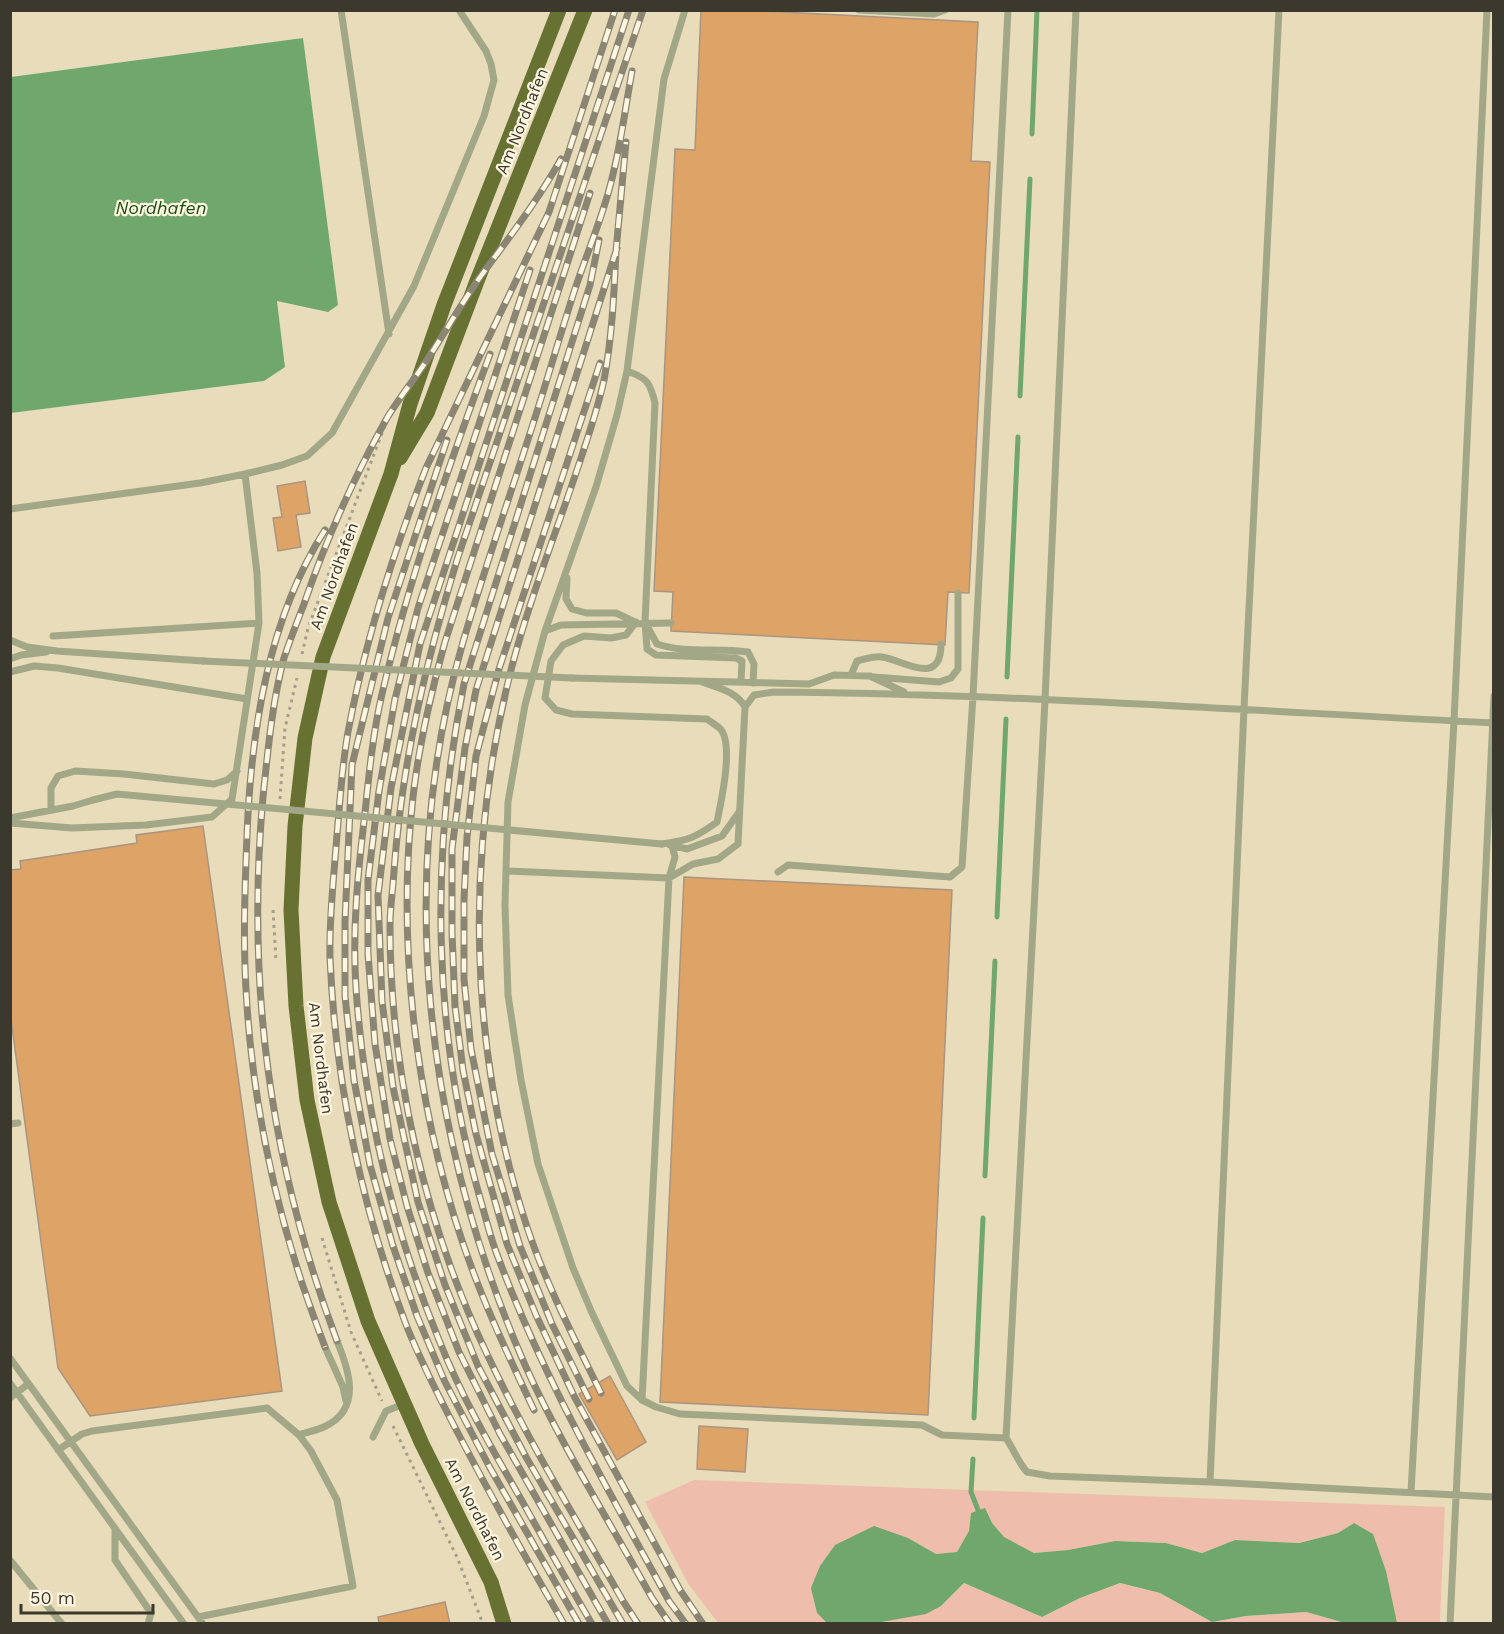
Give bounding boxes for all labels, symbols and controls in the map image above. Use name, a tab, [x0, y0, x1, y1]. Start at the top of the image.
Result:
street label: Am Nordhafen	[492, 65, 552, 177]
water label: Nordhafen	[115, 197, 207, 218]
street label: Am Nordhafen	[306, 520, 362, 632]
street label: Am Nordhafen	[305, 1001, 337, 1115]
street label: Am Nordhafen	[441, 1454, 509, 1564]
scale bar	[21, 1577, 153, 1615]
text: 50 m	[30, 1587, 75, 1608]

